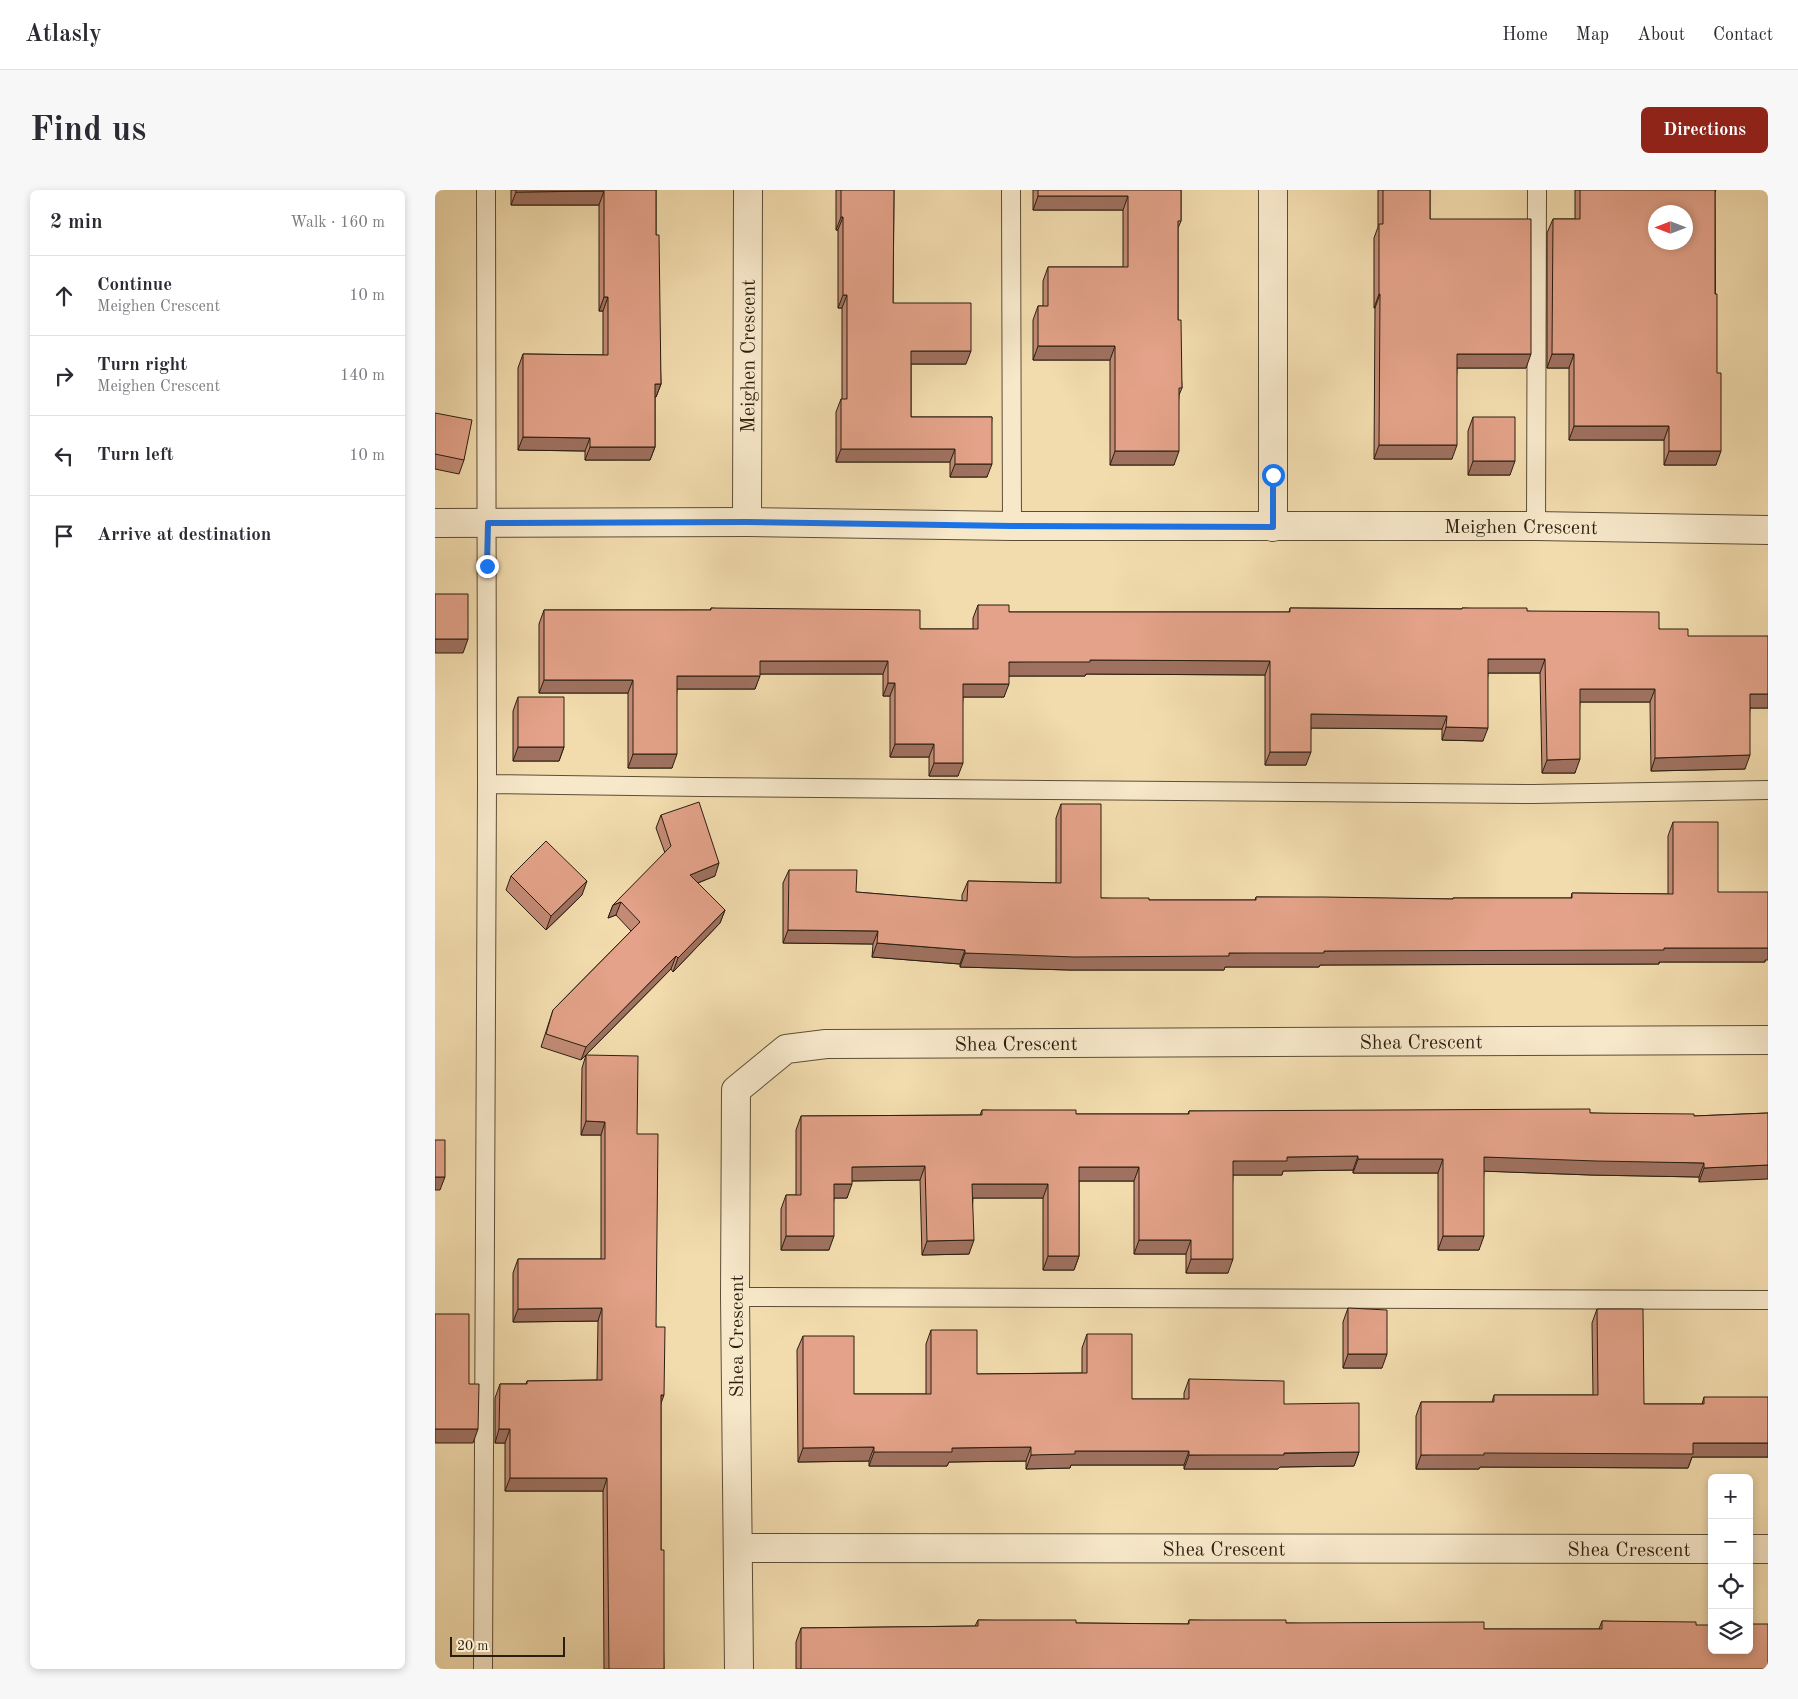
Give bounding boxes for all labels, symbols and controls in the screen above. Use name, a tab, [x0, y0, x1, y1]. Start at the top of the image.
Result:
text: Atlasly	[25, 23, 102, 47]
text: Home	[1502, 26, 1548, 44]
text: Map	[1576, 26, 1609, 44]
text: About	[1637, 26, 1685, 44]
text: Contact	[1713, 26, 1773, 44]
button: Directions	[1641, 107, 1768, 153]
text: Find us	[30, 113, 146, 148]
north arrow	[1648, 205, 1693, 250]
text: 2 min	[50, 212, 103, 233]
text: Walk · 160 m	[290, 215, 385, 231]
text: Continue	[97, 276, 172, 295]
street label: Meighen Crescent	[739, 279, 760, 433]
icon: ahead	[50, 282, 78, 310]
text: 10 m	[349, 288, 385, 304]
text: Meighen Crescent	[97, 299, 220, 315]
text: Turn right	[97, 356, 187, 375]
icon: right	[50, 362, 78, 390]
text: 140 m	[340, 368, 385, 384]
text: Meighen Crescent	[97, 379, 220, 395]
icon: left	[50, 442, 78, 470]
text: Turn left	[97, 446, 174, 465]
text: 10 m	[349, 448, 385, 464]
route start	[1262, 464, 1285, 487]
street label: Meighen Crescent	[1444, 518, 1598, 539]
icon: arrive	[50, 522, 78, 550]
text: Arrive at destination	[97, 526, 271, 545]
route end	[476, 555, 499, 578]
street label: Shea Crescent	[1359, 1033, 1483, 1054]
street label: Shea Crescent	[954, 1035, 1078, 1055]
street label: Shea Crescent	[728, 1274, 748, 1398]
map controls	[1708, 1474, 1753, 1654]
button: +	[1708, 1474, 1753, 1519]
button: −	[1708, 1519, 1753, 1564]
street label: Shea Crescent	[1162, 1540, 1286, 1561]
street label: Shea Crescent	[1567, 1541, 1691, 1561]
button: locate	[1708, 1564, 1753, 1609]
button: layers	[1708, 1609, 1753, 1654]
scale bar	[450, 1634, 565, 1657]
text: 20 m	[457, 1639, 488, 1653]

